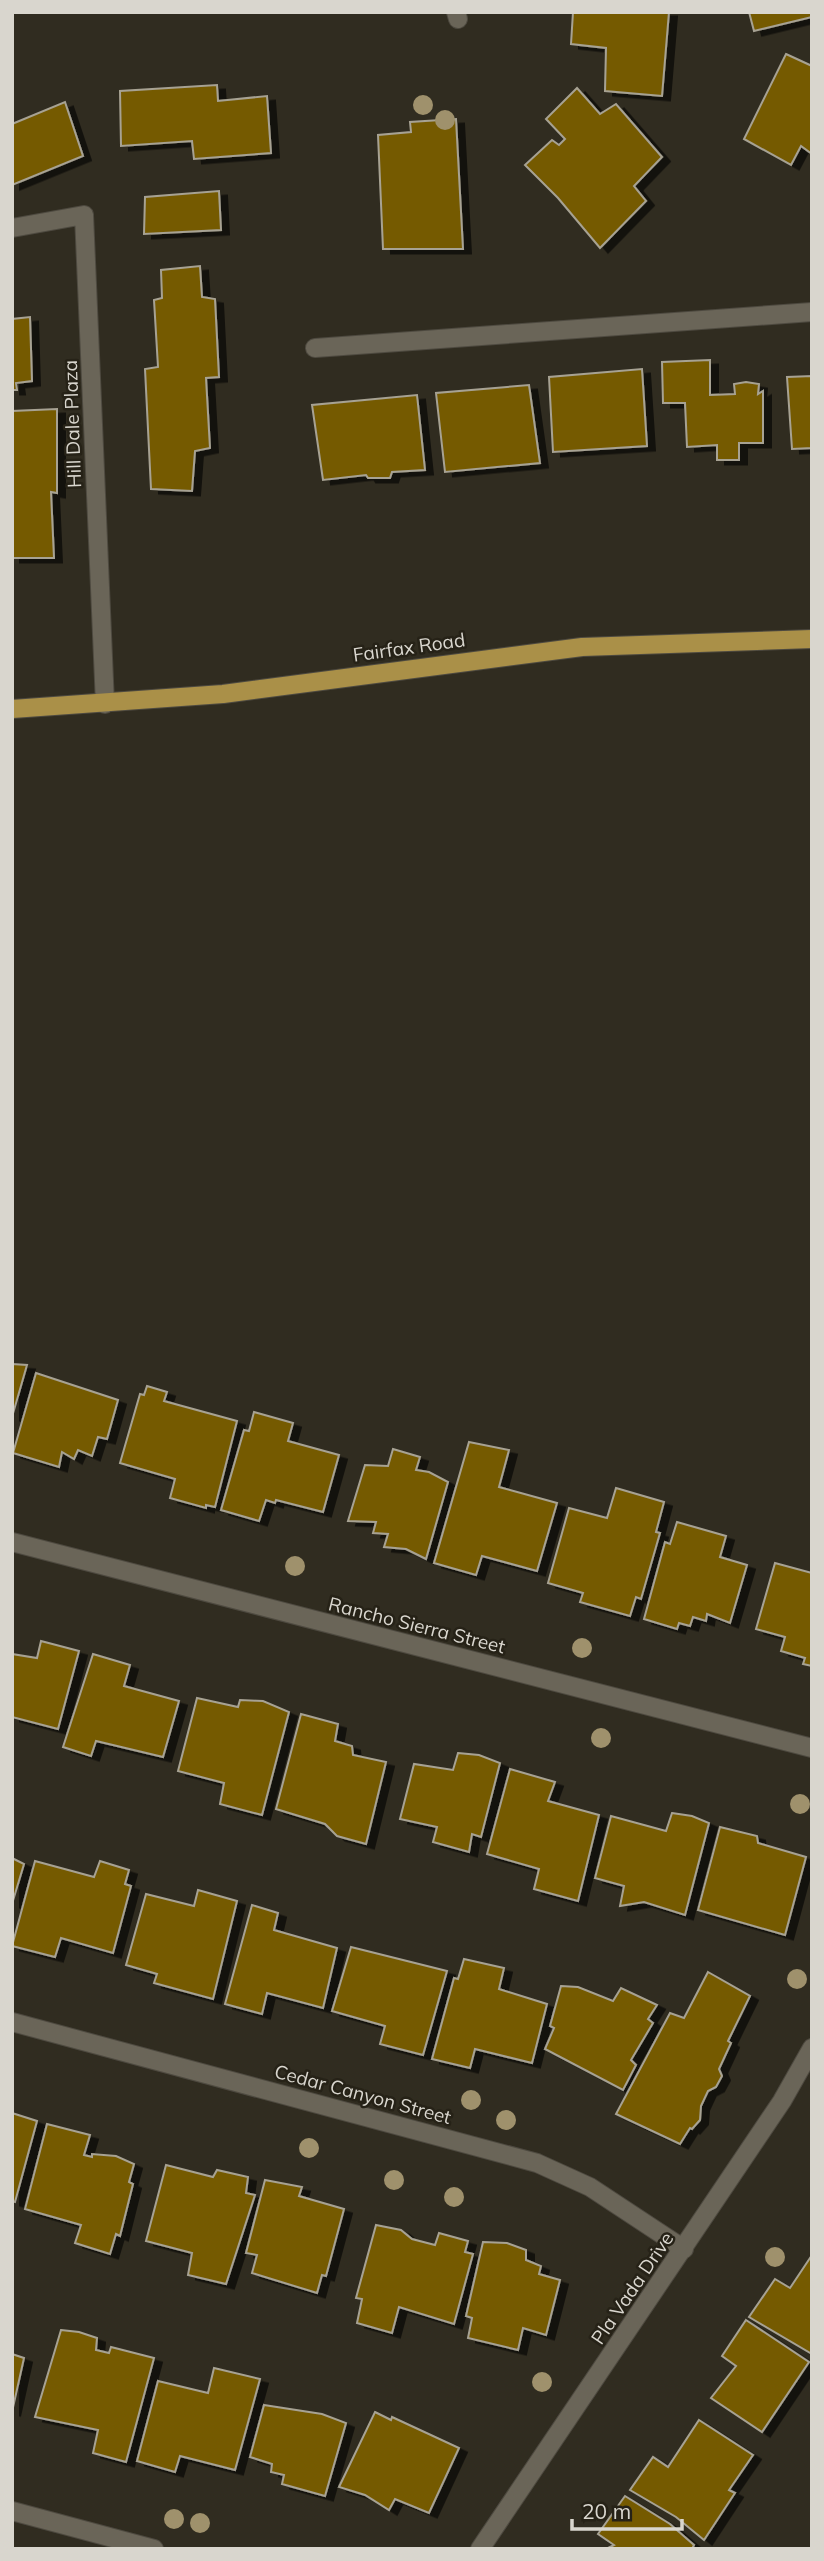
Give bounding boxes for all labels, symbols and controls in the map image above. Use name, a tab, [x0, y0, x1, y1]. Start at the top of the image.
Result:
street label: Hill Dale Plaza	[58, 360, 86, 488]
street label: Fairfax Road	[351, 627, 467, 667]
street label: Rancho Sierra Street	[326, 1591, 508, 1659]
street label: Cedar Canyon Street	[272, 2059, 454, 2129]
street label: Pla Vada Drive	[586, 2227, 678, 2349]
scale bar	[572, 2488, 682, 2532]
text: 20 m	[582, 2498, 631, 2524]

